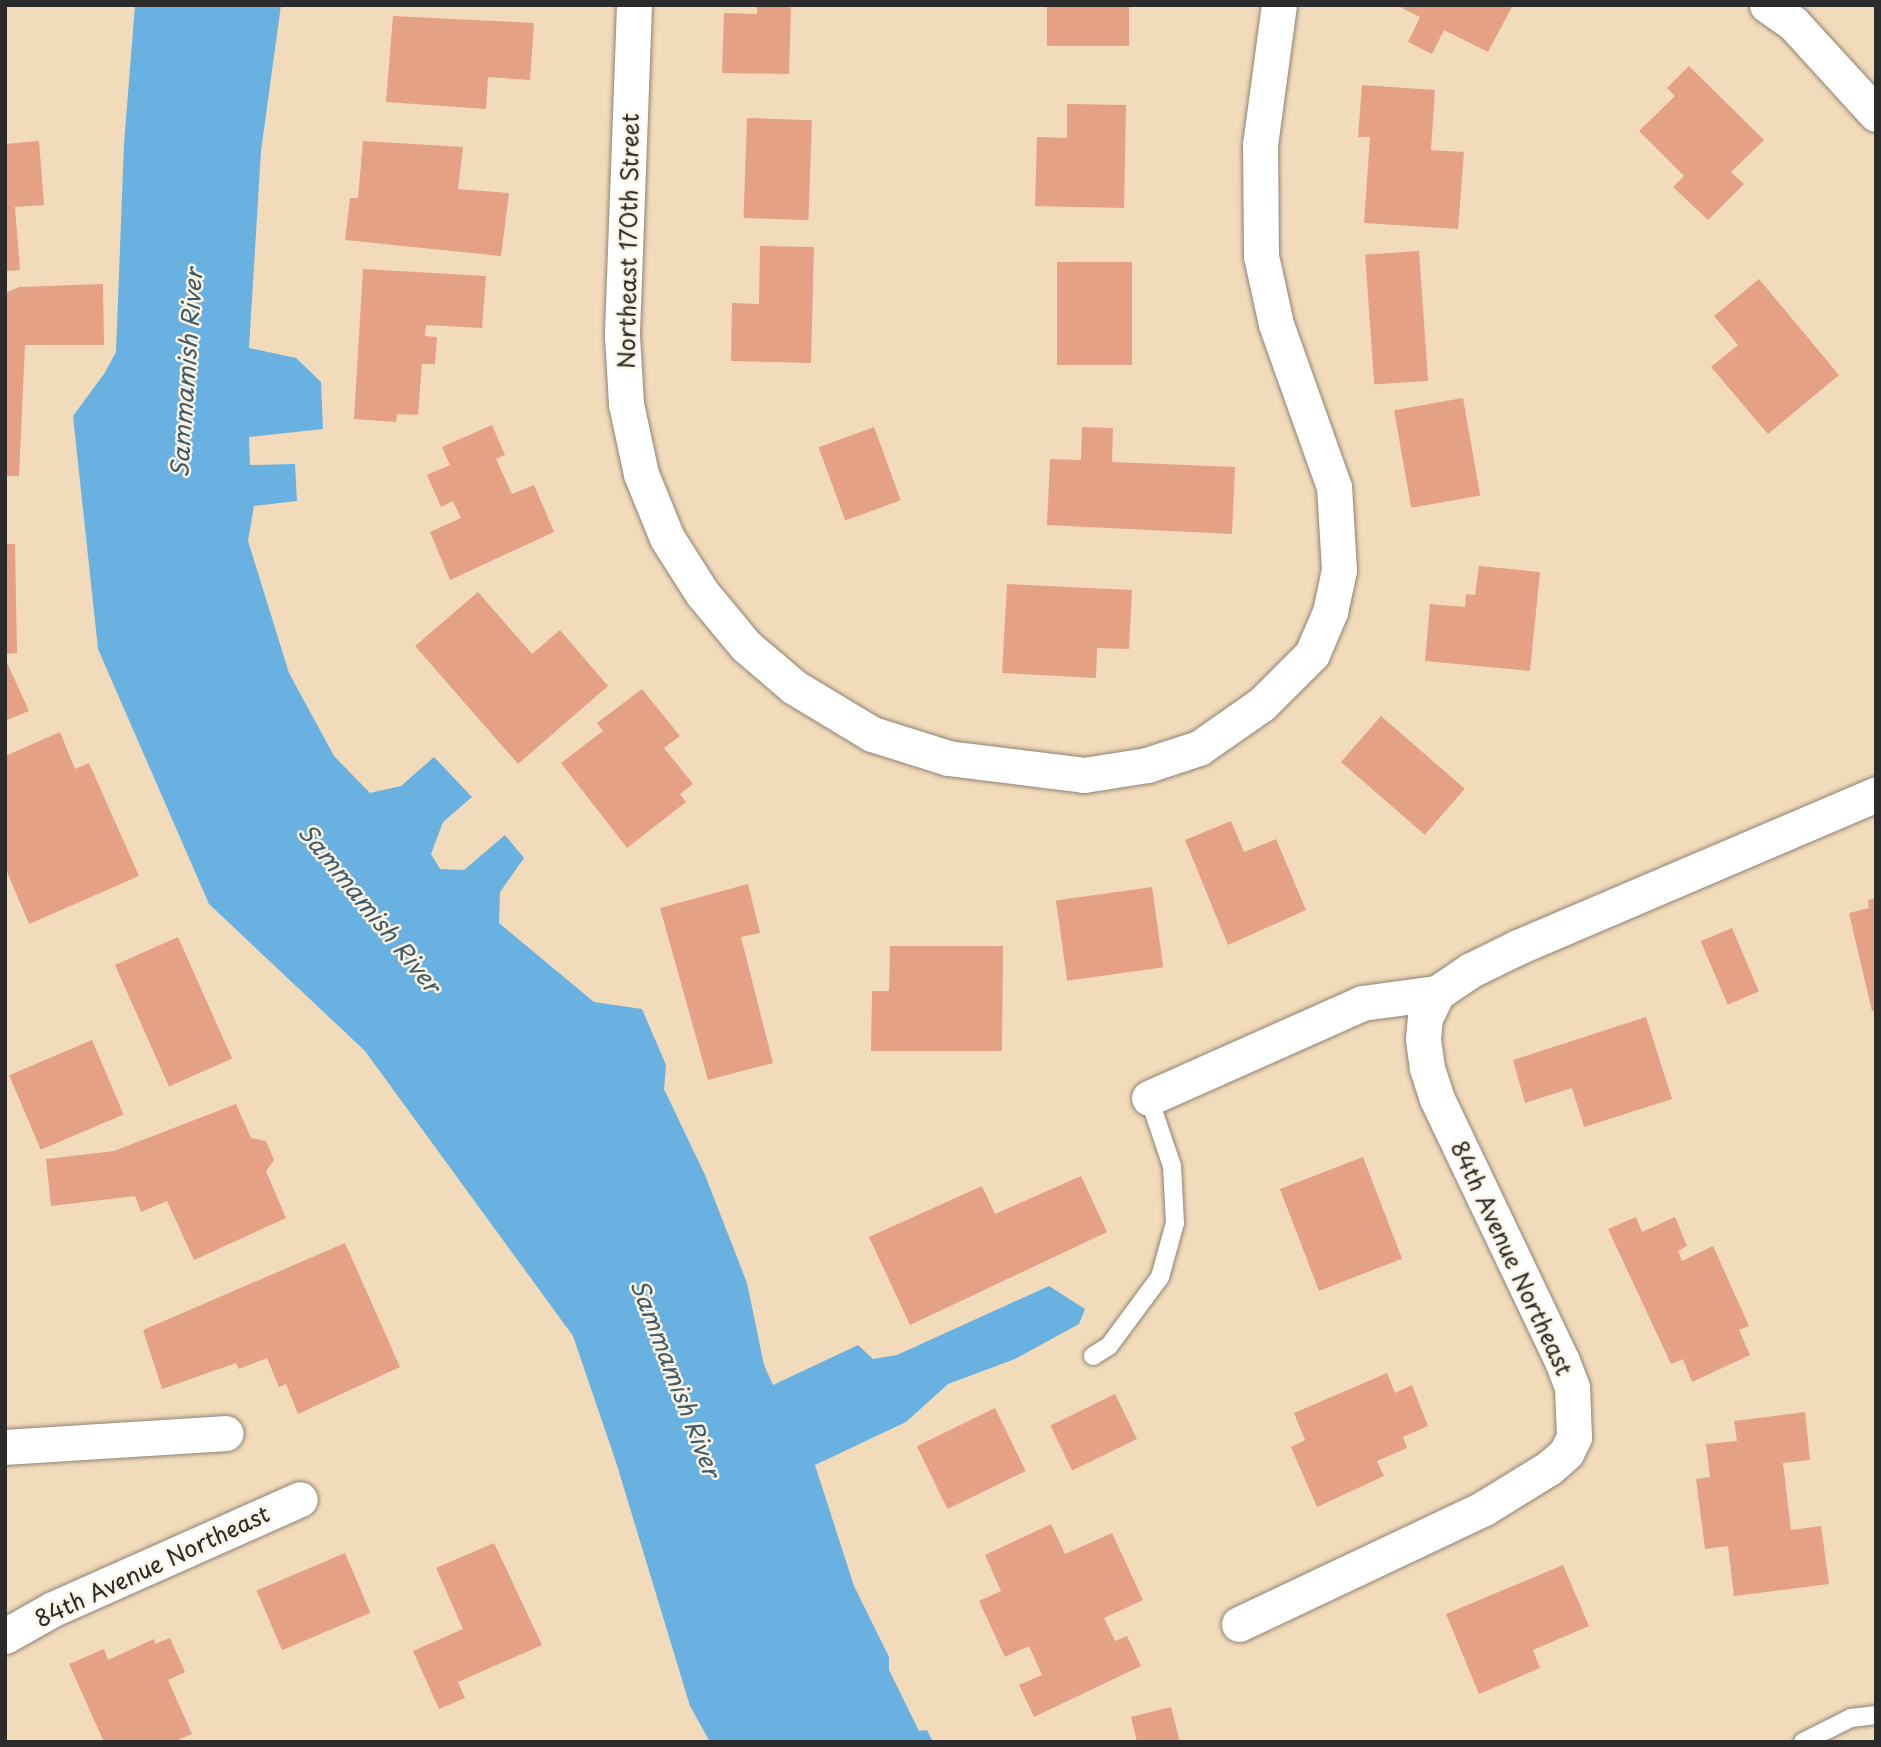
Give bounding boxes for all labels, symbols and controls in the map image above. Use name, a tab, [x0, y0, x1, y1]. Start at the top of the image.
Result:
street label: Northeast 170th Street	[612, 113, 644, 369]
water label: Sammamish River	[164, 268, 208, 478]
water label: Sammamish River	[293, 818, 447, 998]
street label: 84th Avenue Northeast	[1445, 1136, 1579, 1380]
water label: Sammamish River	[625, 1275, 727, 1481]
street label: 84th Avenue Northeast	[30, 1499, 274, 1633]

